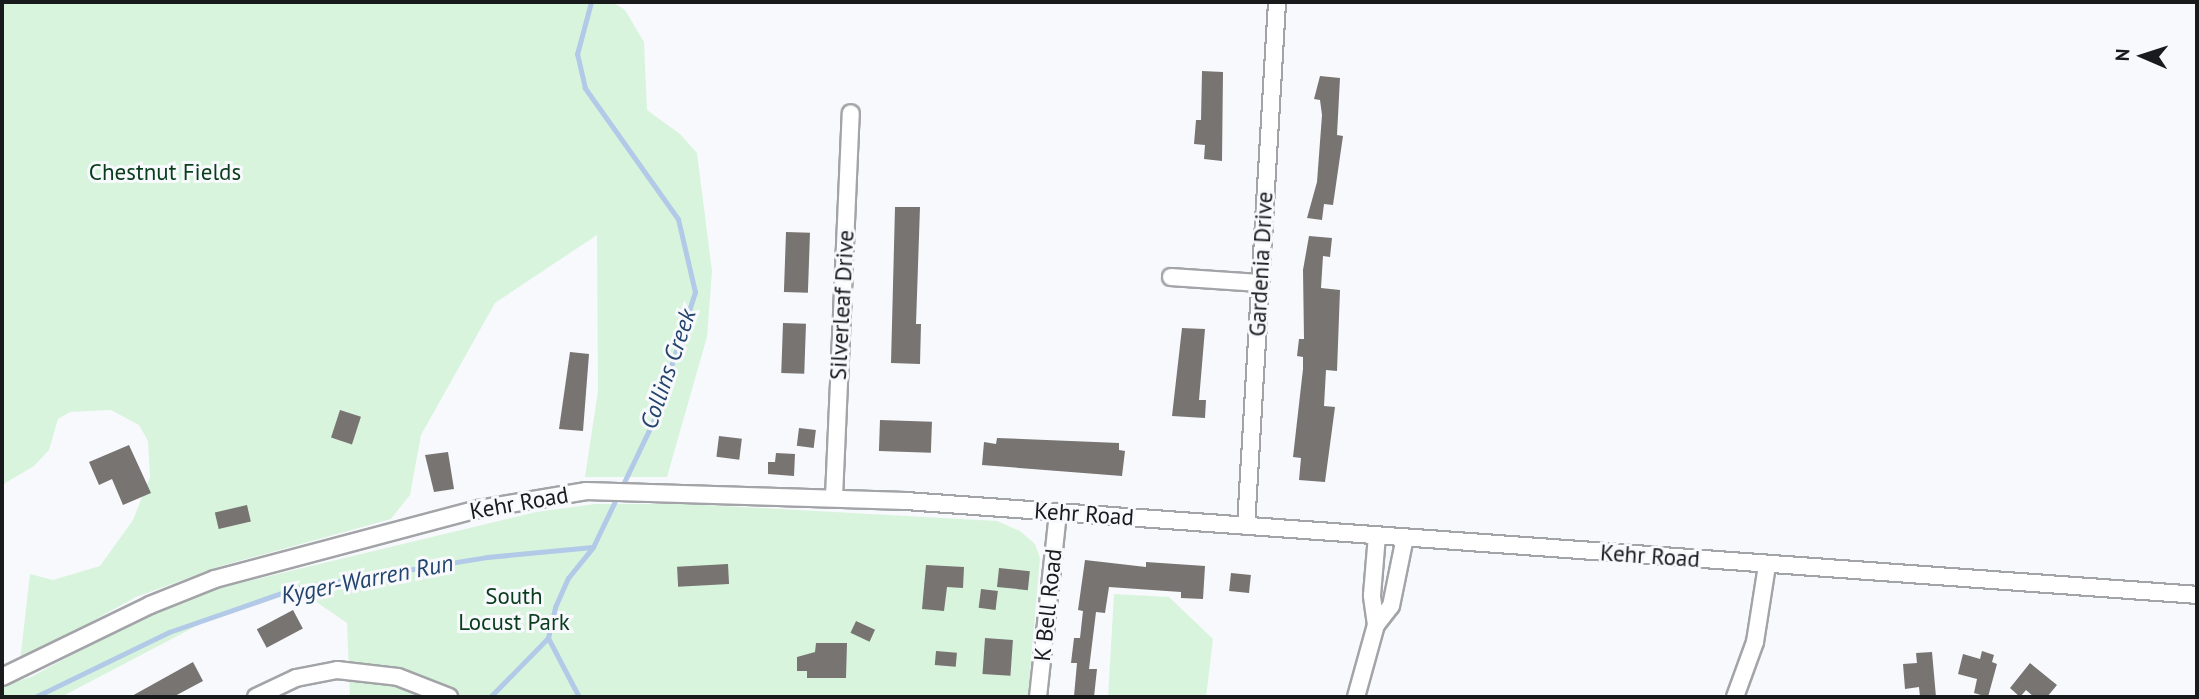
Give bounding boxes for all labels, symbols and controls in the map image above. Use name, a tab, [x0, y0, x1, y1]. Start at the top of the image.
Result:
north arrow	[2108, 21, 2178, 91]
text: N	[2110, 48, 2134, 62]
park label: Chestnut Fields	[89, 158, 241, 186]
street label: Gardenia Drive	[1243, 191, 1279, 337]
street label: Silverleaf Drive	[824, 229, 860, 381]
water label: Collins Creek	[634, 305, 702, 433]
street label: Kehr Road	[467, 481, 571, 525]
street label: Kehr Road	[1033, 497, 1135, 531]
street label: Kehr Road	[1599, 539, 1701, 573]
street label: K Bell Road	[1028, 547, 1068, 663]
water label: Kyger-Warren Run	[278, 548, 456, 610]
park label: South Locust Park	[458, 582, 570, 636]

